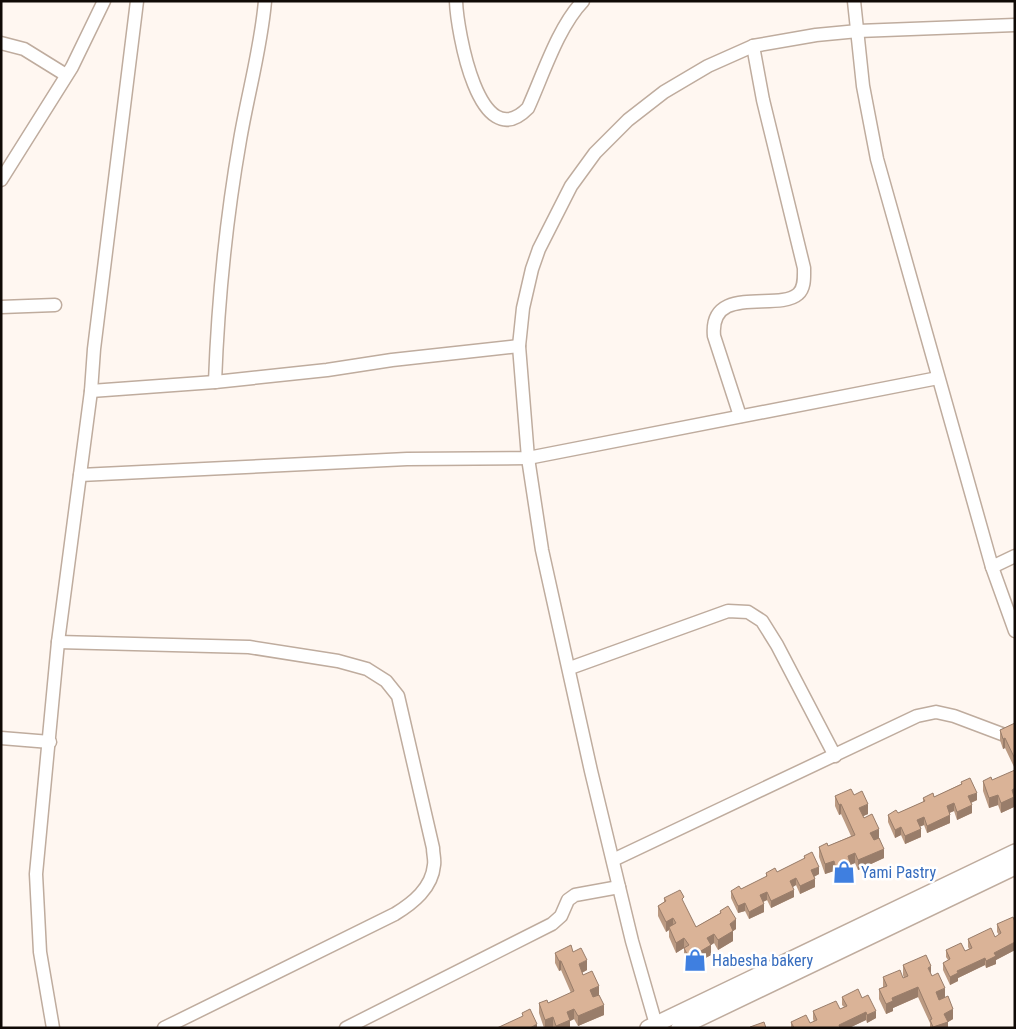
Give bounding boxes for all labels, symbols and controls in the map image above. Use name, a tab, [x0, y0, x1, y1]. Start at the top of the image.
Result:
shop icon: Yami Pastry	[831, 859, 857, 885]
place label: Yami Pastry	[861, 863, 936, 882]
shop icon: Habesha bakery	[682, 947, 708, 973]
place label: Habesha bakery	[712, 951, 813, 970]

